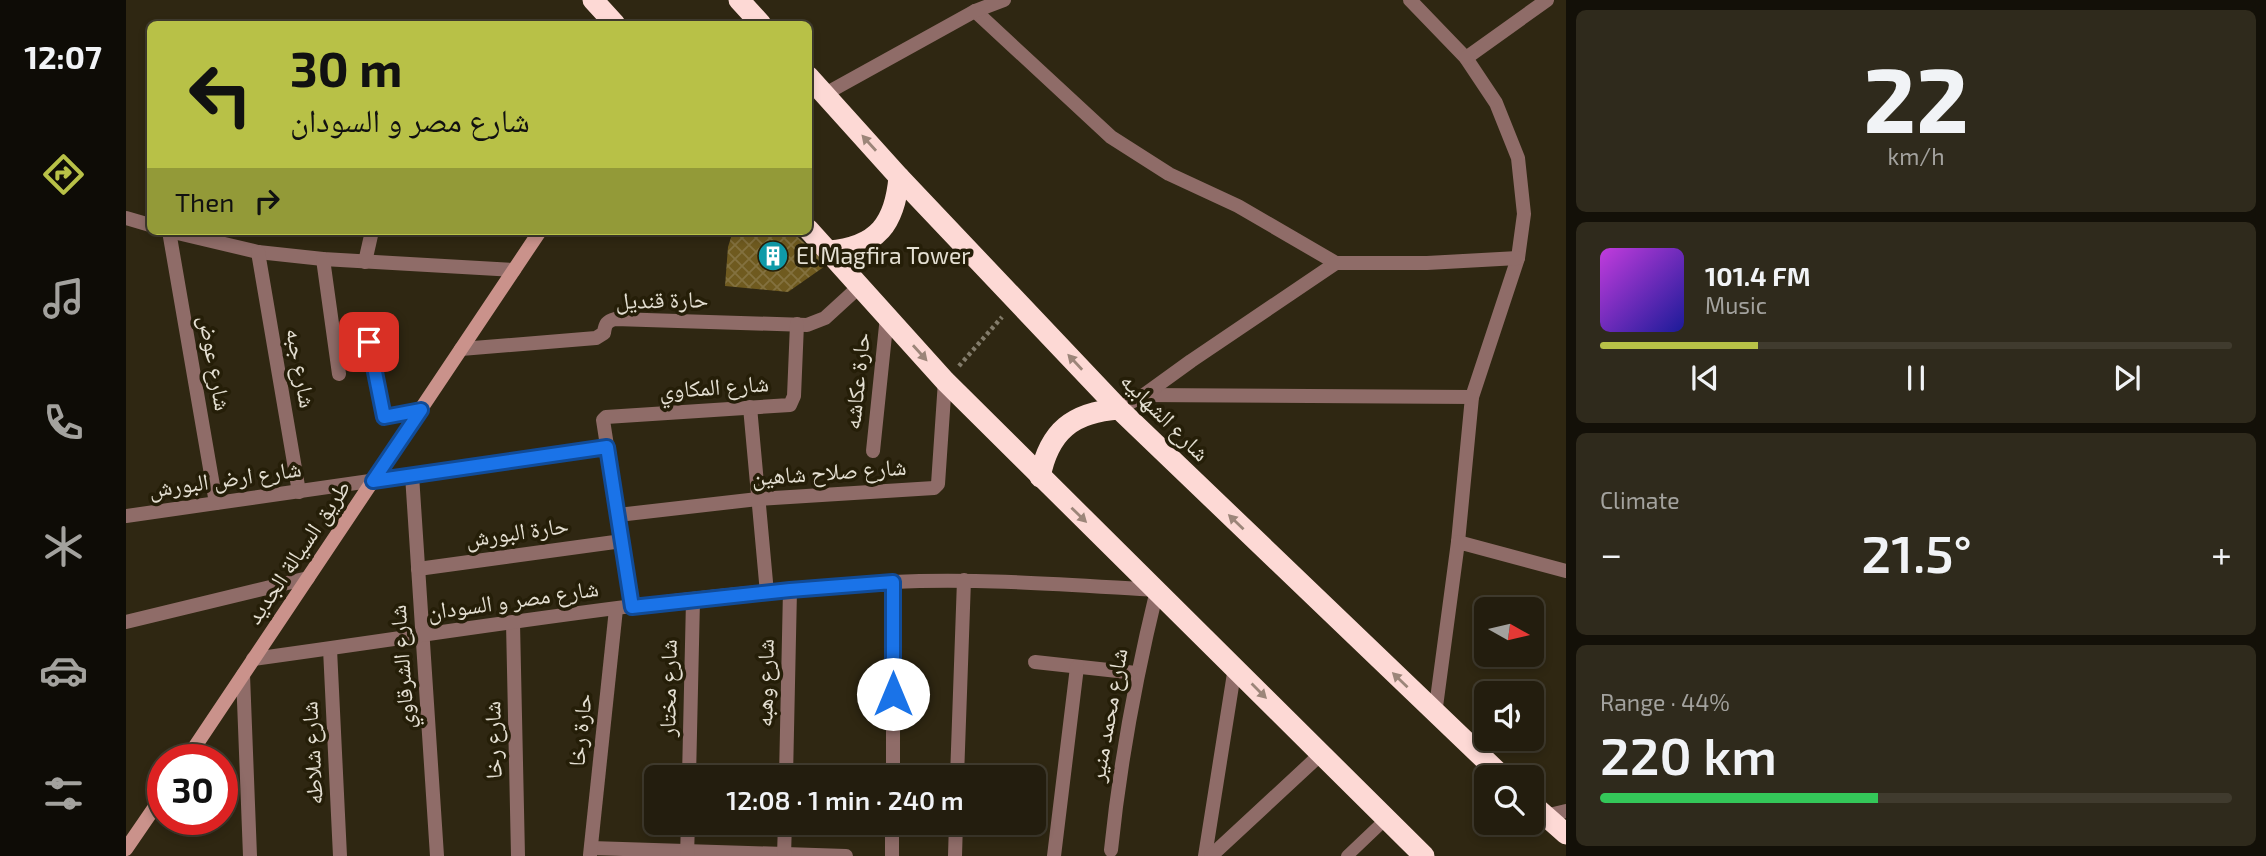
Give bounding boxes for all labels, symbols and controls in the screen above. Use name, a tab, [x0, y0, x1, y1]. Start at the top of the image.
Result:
text: 12:07	[24, 37, 102, 75]
text: 30 m	[290, 38, 402, 97]
text: 22	[1863, 42, 1969, 151]
icon: left	[175, 49, 266, 140]
text: شارع مصر و السودان	[290, 100, 530, 138]
one-way arrow	[861, 135, 877, 152]
text: km/h	[1887, 142, 1945, 170]
icon: directions	[39, 150, 88, 199]
icon: right	[248, 182, 286, 220]
text: Then	[175, 186, 234, 217]
building icon: El Magfira Tower	[756, 239, 790, 273]
place label: El Magfira Tower	[796, 241, 971, 269]
text: 101.4 FM	[1705, 260, 1811, 291]
icon: music	[39, 274, 88, 323]
street label: حارة قنديل	[615, 284, 709, 315]
text: Music	[1705, 291, 1767, 319]
pin	[339, 312, 399, 372]
street label: شارع عوض	[192, 313, 238, 413]
icon: arrive	[350, 323, 388, 361]
street label: شارع جبه	[279, 326, 323, 410]
street label: حارة عكاشه	[837, 331, 875, 431]
one-way arrow	[911, 344, 927, 361]
one-way arrow	[1067, 354, 1083, 371]
icon: previous	[1686, 359, 1724, 397]
icon: pause	[1897, 359, 1935, 397]
icon: next	[2108, 359, 2146, 397]
street label: شارع الشهابيه	[1114, 366, 1216, 468]
street label: شارع المكاوي	[658, 368, 770, 410]
icon: phone	[39, 398, 88, 447]
street label: شارع صلاح شاهين	[751, 452, 907, 492]
street label: شارع ارض البورش	[147, 453, 303, 505]
street label: طريق السيالة الجديد	[239, 474, 357, 629]
text: Climate	[1600, 486, 1680, 514]
one-way arrow	[1070, 506, 1087, 522]
street label: حارة البورش	[463, 510, 570, 553]
one-way arrow	[1228, 515, 1245, 531]
text: 21.5°	[1861, 521, 1972, 583]
icon: climate	[39, 522, 88, 571]
text: −	[1600, 530, 1622, 576]
text: +	[2211, 530, 2232, 576]
street label: شارع مصر و السودان	[426, 573, 600, 627]
north arrow	[1474, 597, 1544, 667]
map controls	[1474, 597, 1544, 835]
street label: شارع الشرقاوي	[383, 604, 425, 730]
street label: شارع مختار	[652, 639, 684, 738]
street label: شارع وهبه	[749, 639, 781, 727]
icon: car	[39, 646, 88, 695]
street label: شارع محمد منير	[1081, 646, 1134, 785]
position arrow	[856, 657, 930, 731]
one-way arrow	[1392, 673, 1409, 689]
button: sound	[1474, 681, 1544, 751]
one-way arrow	[1251, 682, 1267, 699]
text: Range · 44%	[1600, 688, 1730, 716]
street label: حارة رخا	[561, 692, 597, 768]
street label: شارع شلاطه	[294, 700, 330, 806]
street label: شارع رخا	[477, 701, 509, 779]
text: 220 km	[1600, 723, 1777, 785]
speed limit sign: 30	[147, 744, 238, 835]
button: search	[1474, 765, 1544, 835]
icon: filters	[39, 769, 88, 818]
text: 12:08 · 1 min · 240 m	[726, 784, 964, 815]

